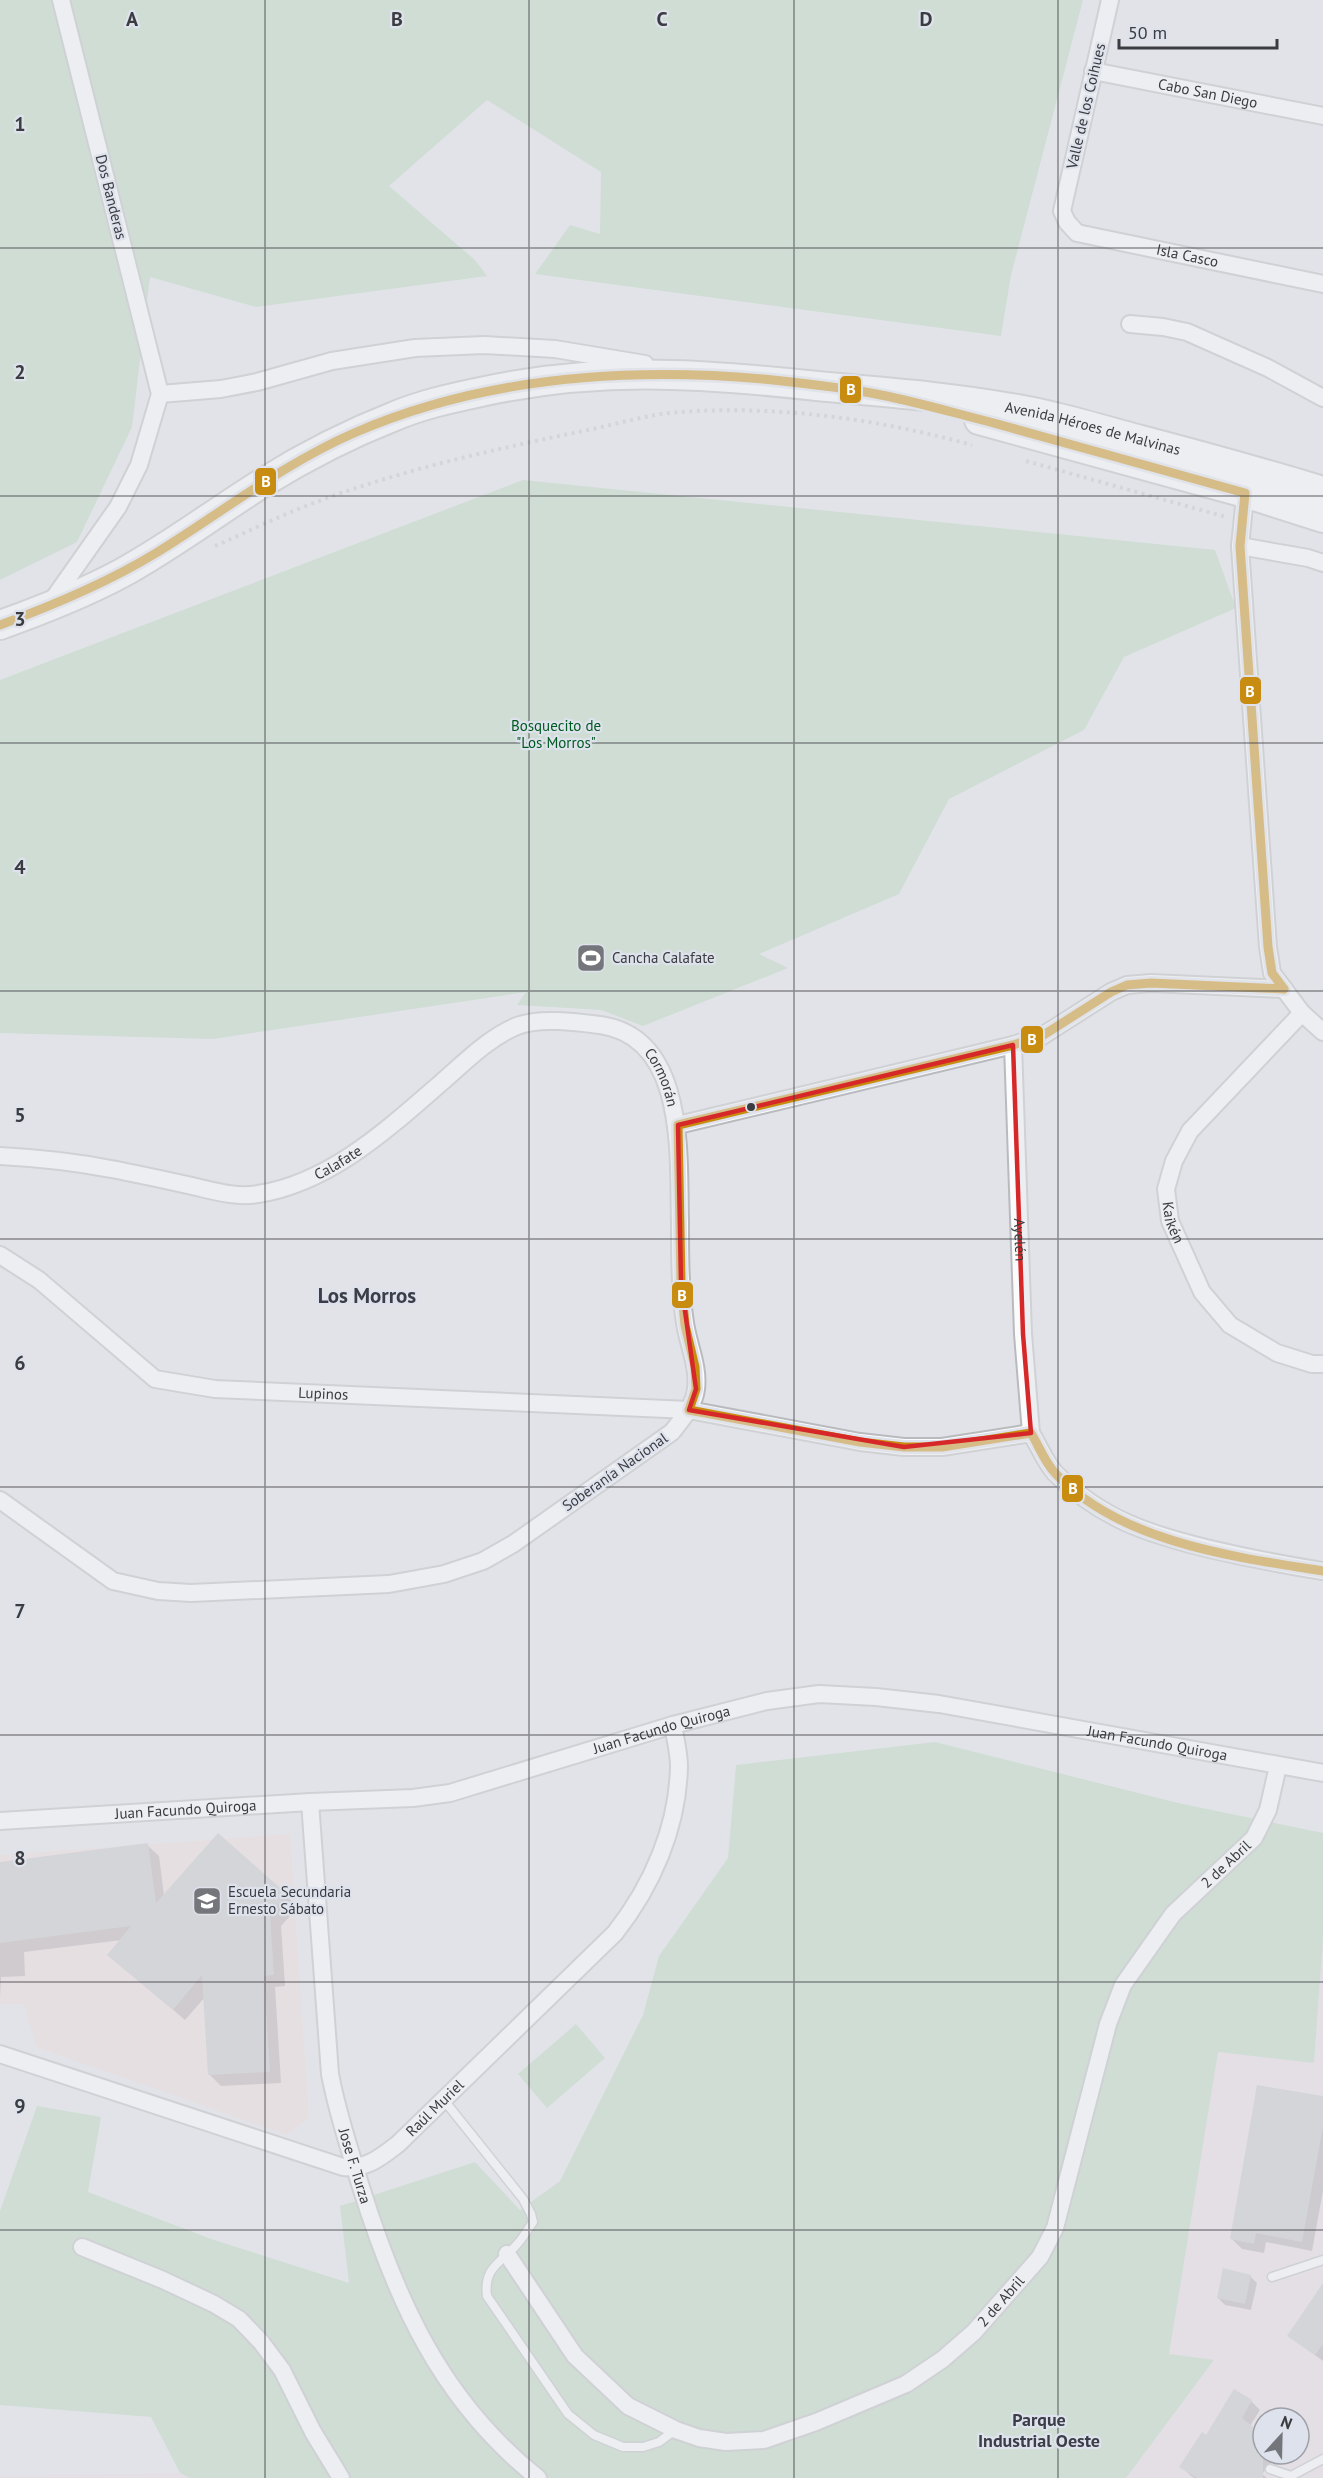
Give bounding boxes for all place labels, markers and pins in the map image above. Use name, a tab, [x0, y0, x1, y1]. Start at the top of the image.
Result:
sports icon: Cancha Calafate	[575, 942, 607, 974]
place label: Cancha Calafate	[612, 948, 715, 967]
unlabelled marker	[745, 1101, 757, 1113]
place label: Escuela Secundaria Ernesto Sábato	[228, 1882, 351, 1918]
school or university icon: Escuela Secundaria Ernesto Sábato	[191, 1885, 223, 1917]

